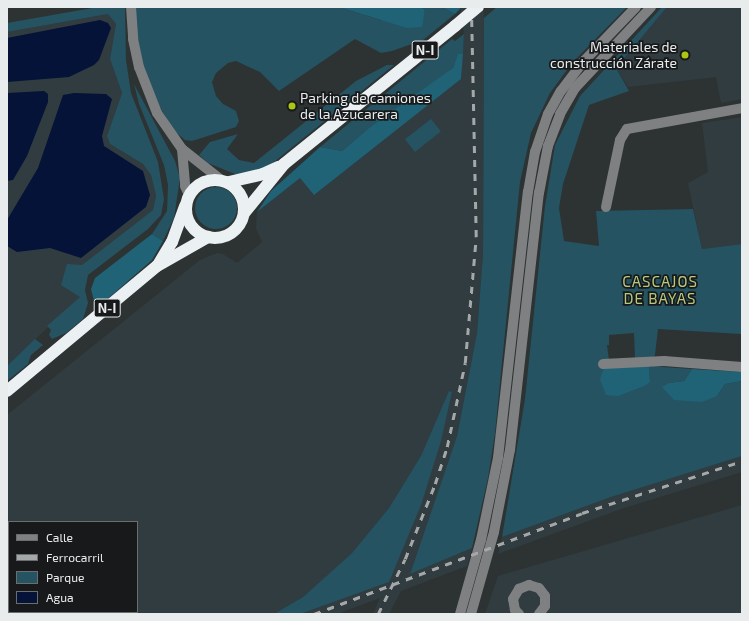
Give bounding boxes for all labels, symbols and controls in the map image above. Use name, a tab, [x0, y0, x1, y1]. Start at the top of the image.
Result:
road number: N-I	[411, 39, 439, 61]
place label: Materiales de construcción Zárate	[550, 39, 677, 72]
marker: Materiales de construcción Zárate	[680, 50, 690, 60]
place label: Parking de camiones de la Azucarera	[300, 90, 431, 122]
marker: Parking de camiones de la Azucarera	[287, 101, 297, 111]
district label: CASCAJOS DE BAYAS	[622, 272, 698, 307]
road number: N-I	[93, 297, 121, 319]
legend	[8, 521, 138, 613]
text: Calle	[46, 530, 73, 544]
text: Ferrocarril	[46, 550, 104, 564]
text: Parque	[46, 570, 84, 584]
text: Agua	[46, 590, 74, 604]

